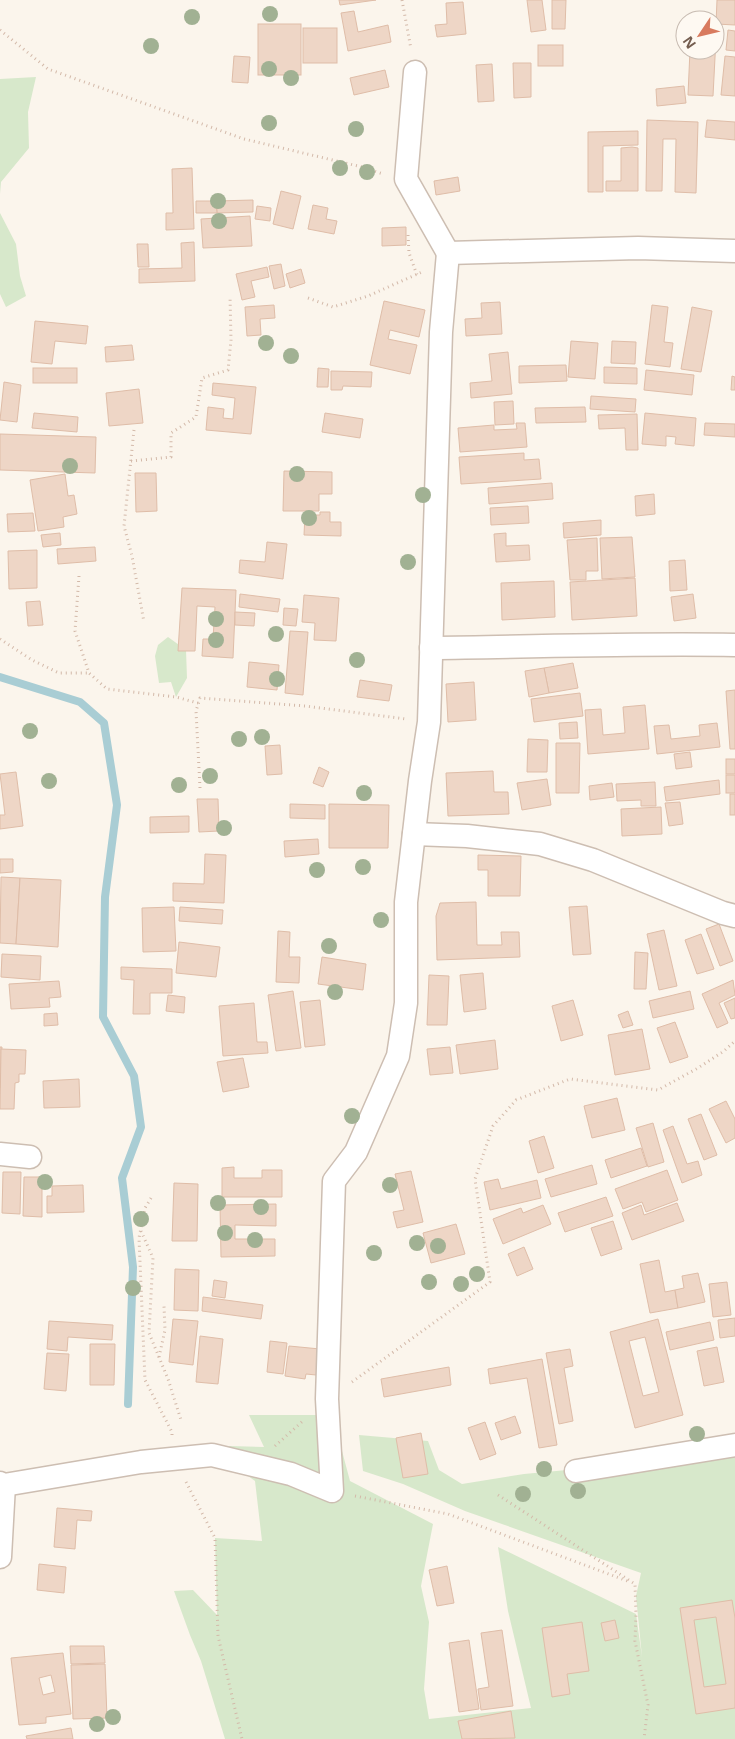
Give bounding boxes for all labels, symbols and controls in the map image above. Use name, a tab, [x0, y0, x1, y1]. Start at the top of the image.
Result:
north arrow	[675, 10, 725, 60]
text: N	[678, 33, 700, 53]

